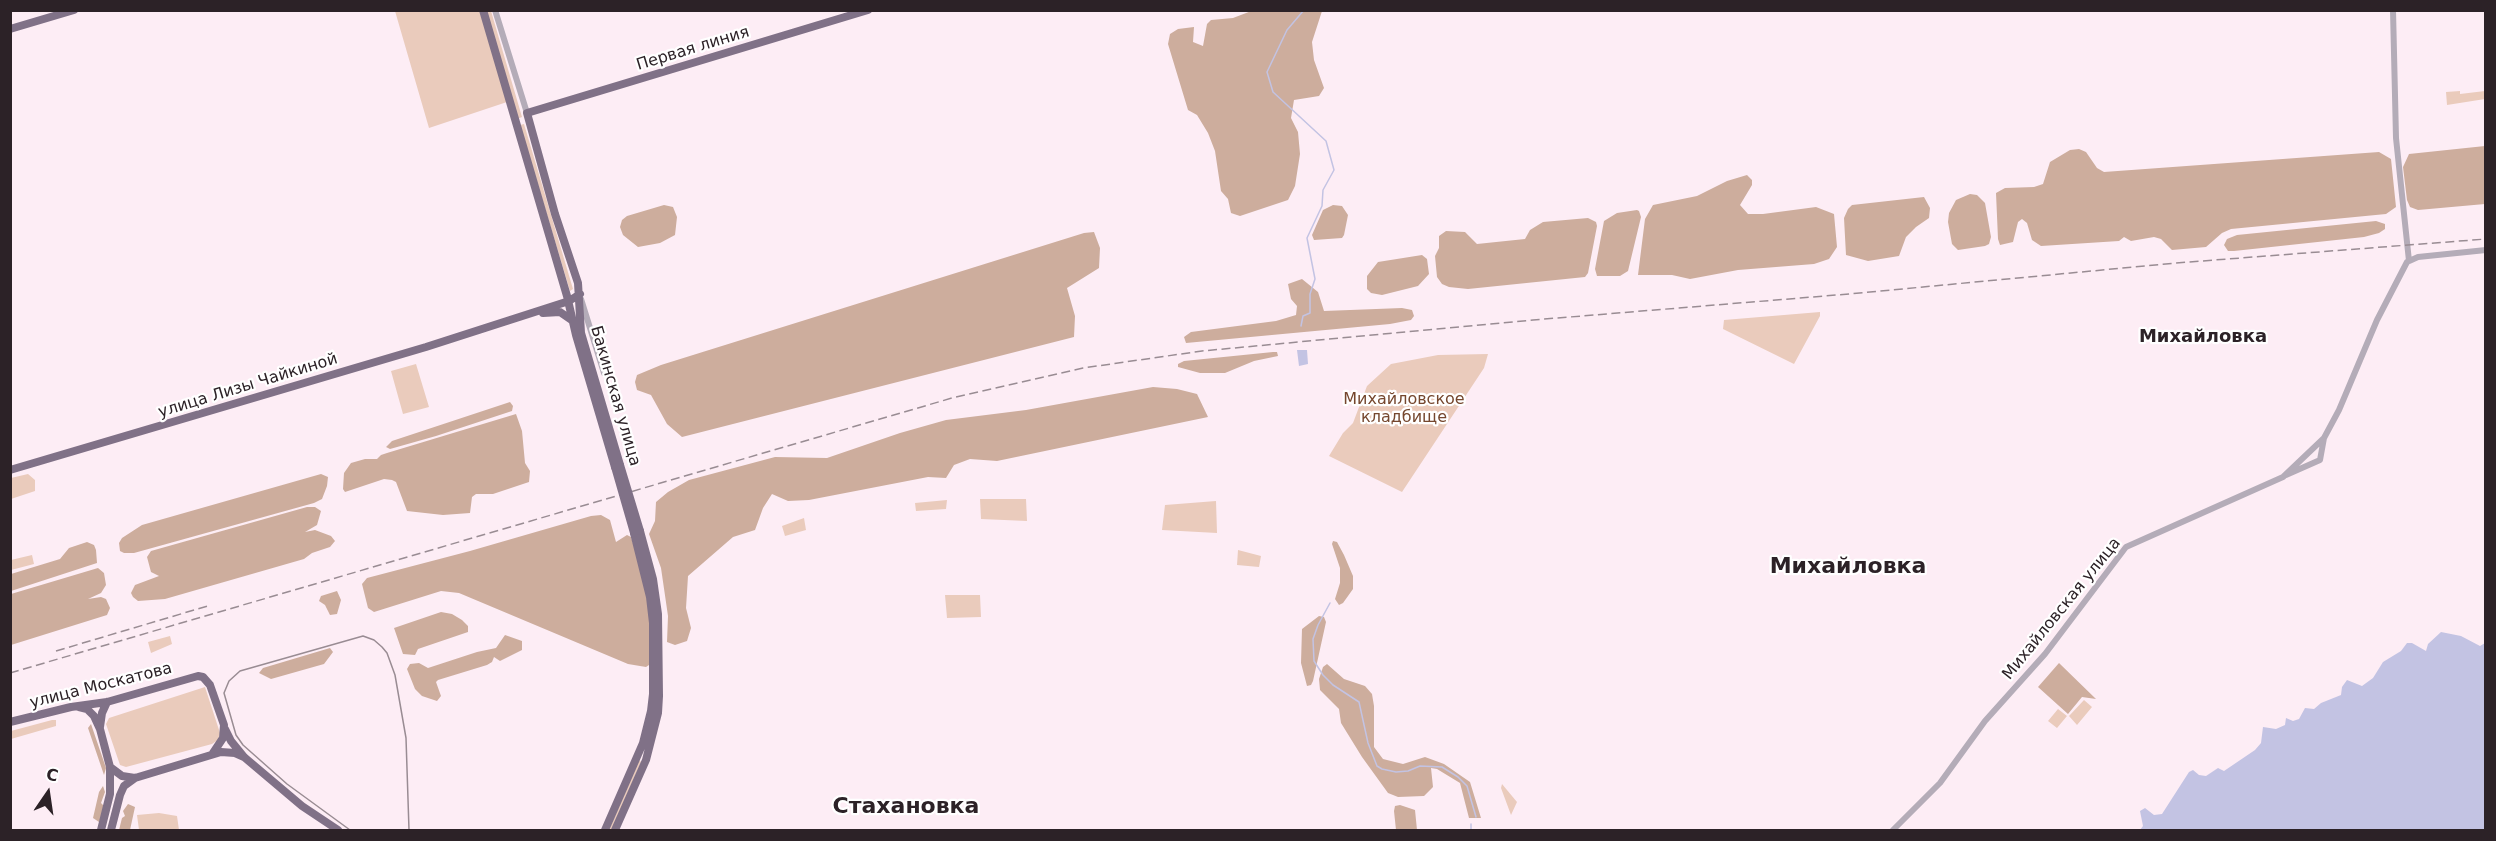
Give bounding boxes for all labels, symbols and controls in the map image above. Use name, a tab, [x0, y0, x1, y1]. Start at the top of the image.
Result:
street label: Первая линия	[634, 23, 752, 75]
street label: Бакинская улица	[586, 324, 644, 468]
district label: Михайловка	[2139, 326, 2267, 348]
street label: улица Лизы Чайкиной	[156, 350, 340, 422]
park label: Михайловское кладбище	[1343, 390, 1465, 428]
street label: Михайловская улица	[1999, 534, 2125, 684]
district label: Михайловка	[1770, 554, 1926, 580]
street label: улица Москатова	[28, 659, 174, 713]
north arrow	[18, 763, 78, 823]
text: С	[44, 764, 60, 786]
district label: Стахановка	[833, 794, 979, 820]

